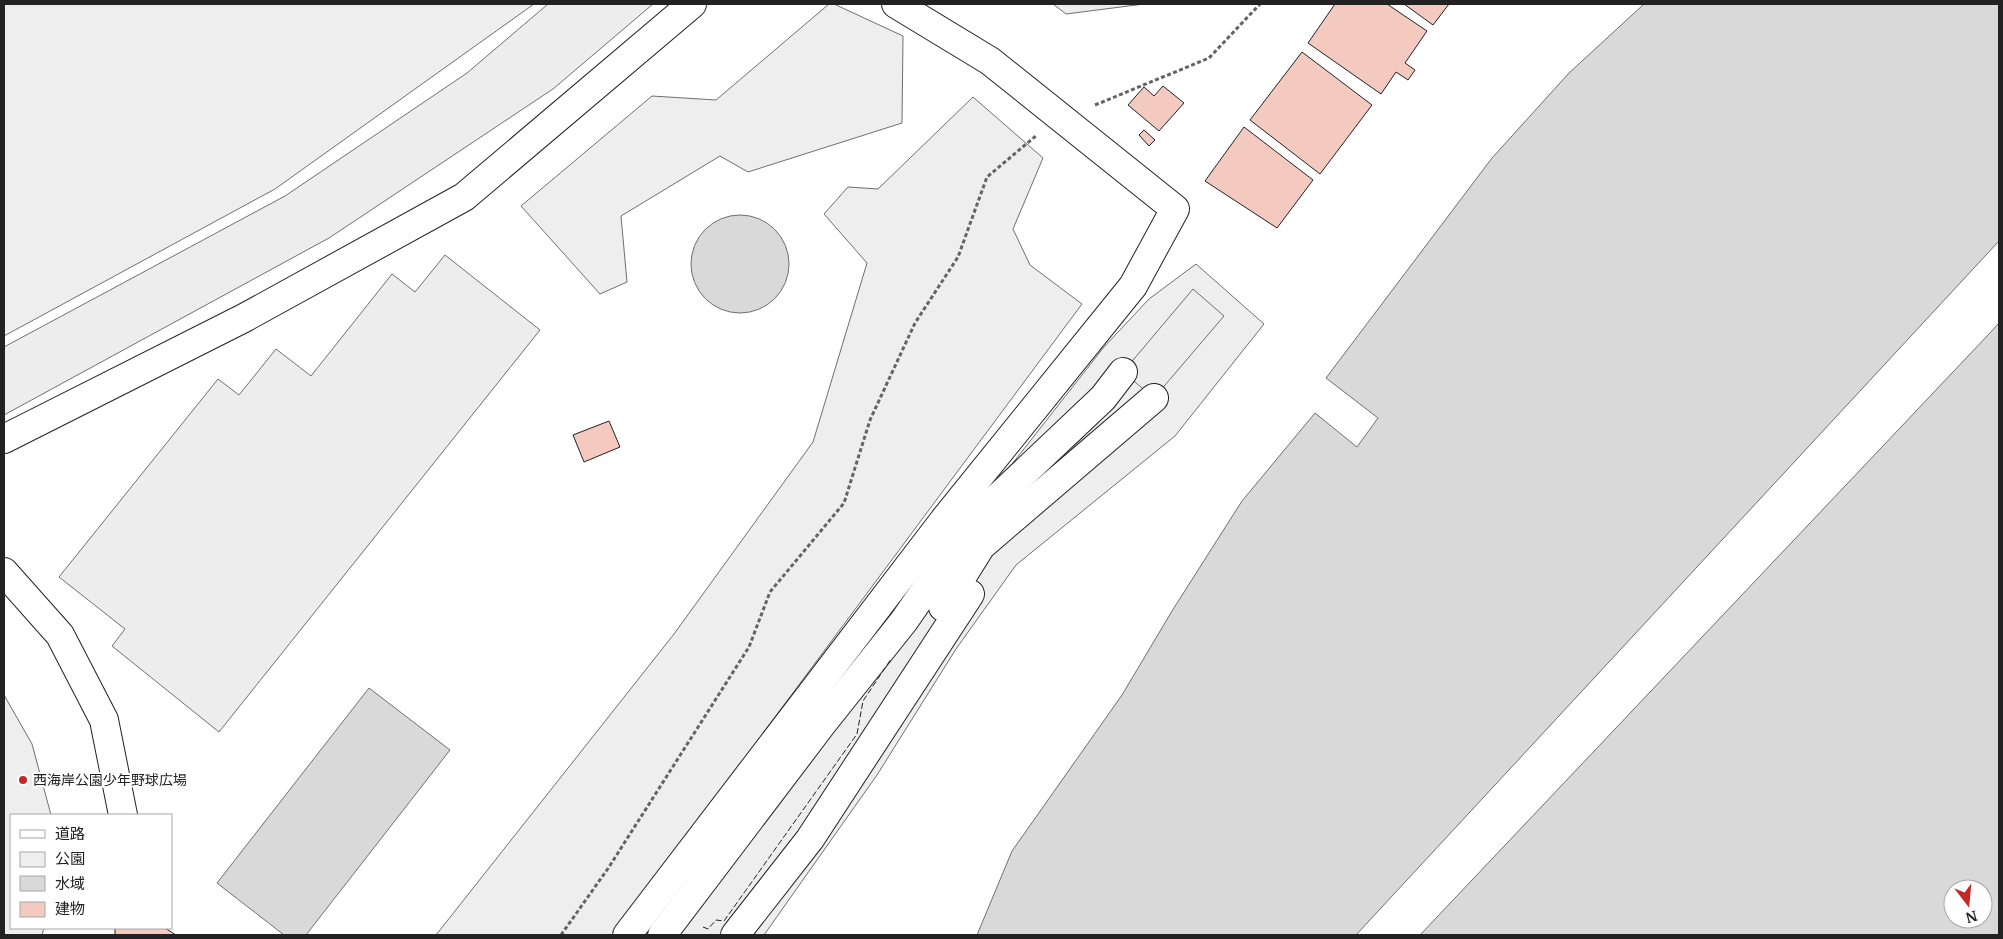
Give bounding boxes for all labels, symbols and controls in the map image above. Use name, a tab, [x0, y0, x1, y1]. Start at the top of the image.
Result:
place label: 西海岸公園少年野球広場	[33, 771, 187, 789]
marker: 西海岸公園少年野球広場	[17, 774, 29, 786]
legend	[10, 814, 172, 929]
text: 道路	[55, 824, 85, 843]
text: 公園	[55, 849, 85, 868]
text: 水域	[55, 874, 85, 893]
north arrow	[1943, 879, 1993, 929]
text: 建物	[55, 899, 85, 918]
text: N	[1964, 906, 1979, 927]

